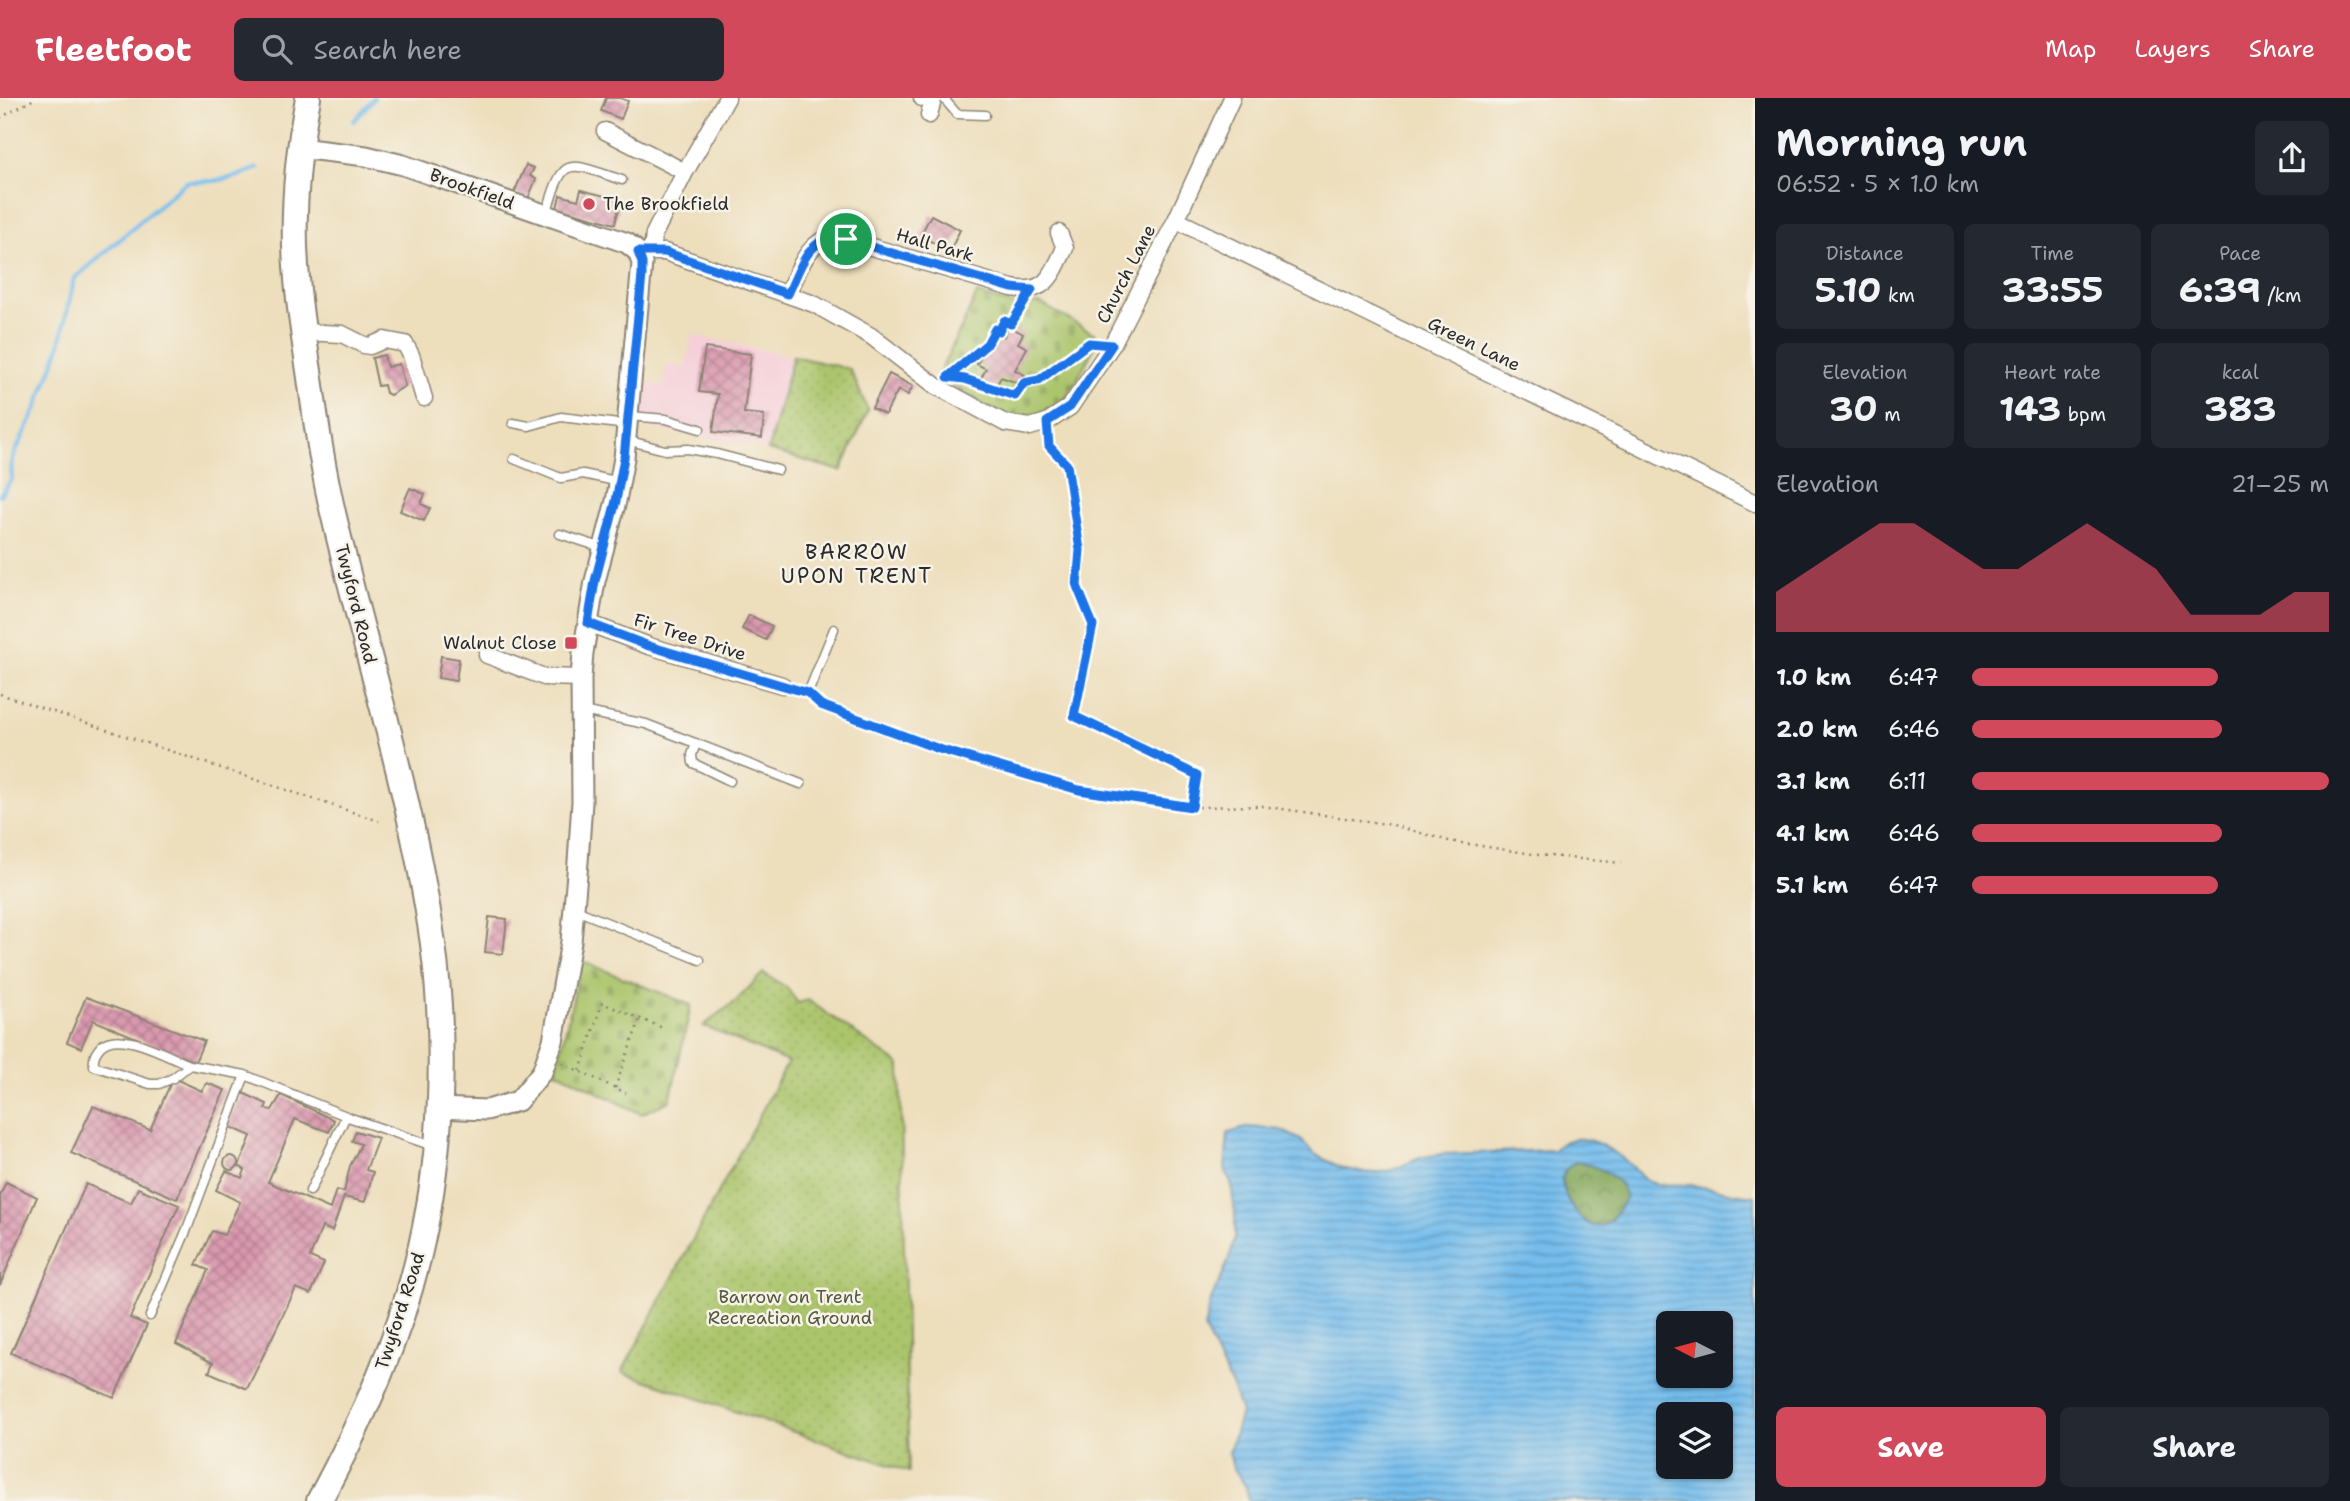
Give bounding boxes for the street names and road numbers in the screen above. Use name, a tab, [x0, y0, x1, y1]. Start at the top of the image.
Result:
street label: Brookfield	[426, 163, 518, 215]
street label: Church Lane	[1091, 221, 1161, 327]
street label: Hall Park	[893, 222, 977, 268]
street label: Green Lane	[1424, 311, 1524, 377]
street label: Twyford Road	[330, 542, 382, 666]
street label: Fir Tree Drive	[631, 608, 749, 666]
street label: Twyford Road	[370, 1249, 430, 1373]

